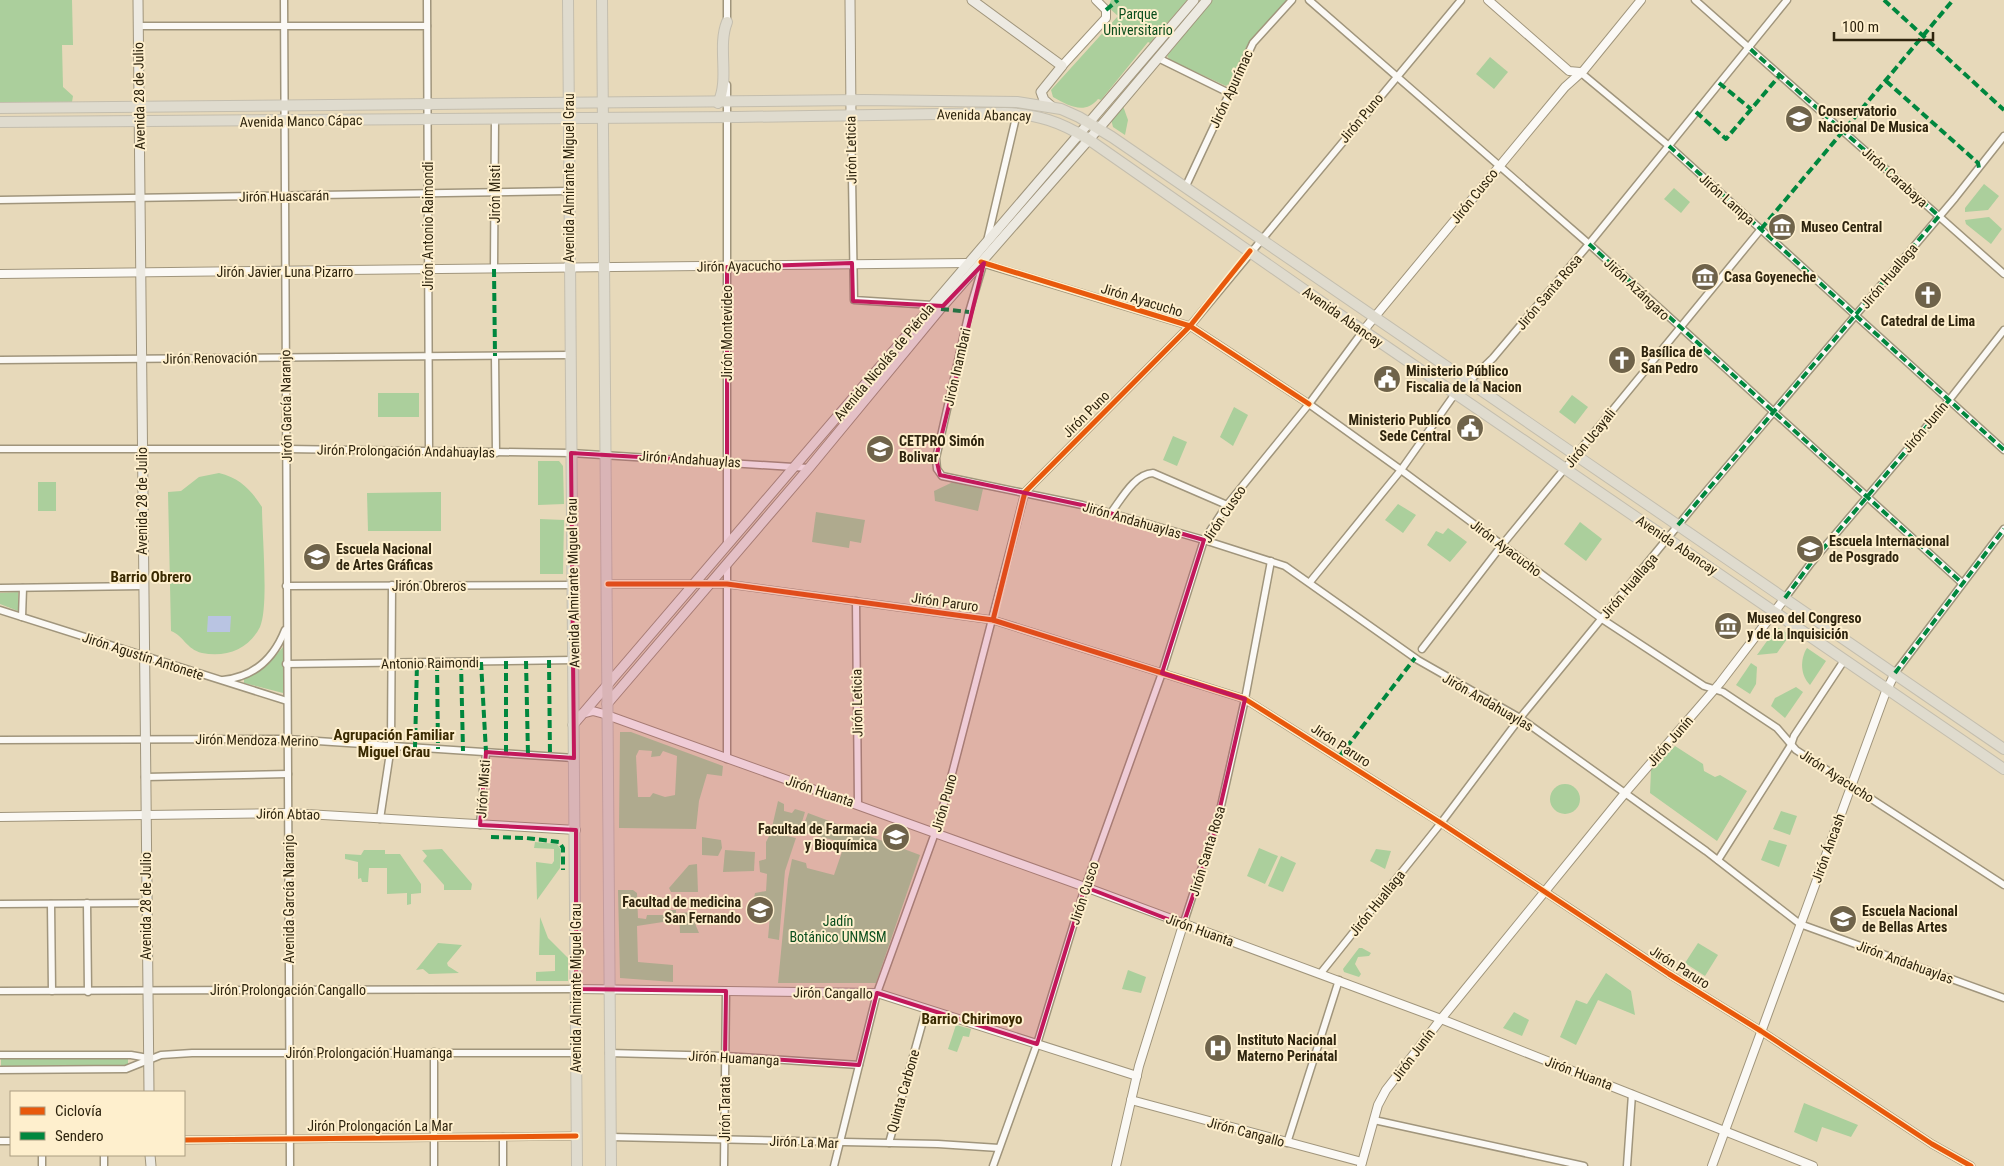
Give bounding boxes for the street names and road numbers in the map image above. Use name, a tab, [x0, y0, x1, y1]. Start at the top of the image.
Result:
street label: Avenida 28 de Julio	[130, 42, 148, 150]
street label: Jirón Apurímac	[1206, 47, 1256, 131]
street label: Jirón Puno	[1336, 90, 1386, 146]
street label: Avenida Almirante Miguel Grau	[561, 93, 577, 263]
street label: Avenida Abancay	[937, 106, 1032, 124]
street label: Avenida Manco Cápac	[240, 112, 362, 130]
street label: Jirón Leticia	[842, 116, 860, 184]
street label: Jirón Carabaya	[1859, 143, 1931, 211]
street label: Jirón Antonio Raimondi	[420, 161, 436, 291]
street label: Jirón Misti	[487, 165, 503, 223]
street label: Jirón Cusco	[1447, 165, 1501, 227]
street label: Jirón Lampa	[1696, 170, 1758, 228]
street label: Jirón Huascarán	[239, 187, 329, 205]
street label: Jirón Huallaga	[1857, 240, 1921, 312]
street label: Jirón Santa Rosa	[1513, 251, 1585, 333]
street label: Jirón Azángaro	[1601, 255, 1673, 323]
street label: Jirón Ayacucho	[696, 257, 782, 275]
street label: Jirón Javier Luna Pizarro	[217, 264, 353, 280]
street label: Jirón Ayacucho	[1099, 280, 1185, 320]
street label: Avenida Abancay	[1300, 283, 1386, 351]
street label: Jirón Montevideo	[719, 285, 735, 381]
street label: Avenida Nicolás de Piérola	[831, 300, 937, 424]
street label: Jirón Inambari	[940, 326, 974, 408]
street label: Jirón Renovación	[162, 349, 258, 367]
street label: Jirón García Naranjo	[277, 349, 295, 463]
street label: Jirón Puno	[1059, 387, 1113, 441]
street label: Jirón Junín	[1899, 398, 1951, 456]
street label: Jirón Ucayali	[1561, 405, 1619, 471]
street label: Jirón Prolongación Andahuaylas	[317, 441, 495, 461]
street label: Avenida 28 de Julio	[134, 447, 150, 555]
street label: Jirón Andahuaylas	[639, 447, 741, 471]
street label: Jirón Cusco	[1199, 482, 1249, 546]
street label: Avenida Almirante Miguel Grau	[564, 498, 582, 668]
street label: Jirón Andahuaylas	[1081, 498, 1183, 542]
street label: Avenida Abancay	[1633, 512, 1721, 578]
street label: Jirón Ayacucho	[1467, 516, 1545, 580]
street label: Jirón Huallaga	[1597, 550, 1661, 622]
street label: Jirón Obreros	[392, 578, 466, 594]
street label: Jirón Paruro	[910, 589, 980, 615]
street label: Jirón Agustín Antonete	[80, 629, 206, 683]
street label: Antonio Raimondi	[381, 654, 479, 672]
street label: Jirón Leticia	[848, 669, 866, 737]
street label: Jirón Andahuaylas	[1440, 670, 1536, 734]
street label: Jirón Junín	[1644, 713, 1696, 769]
street label: Jirón Paruro	[1308, 720, 1374, 770]
street label: Jirón Mendoza Merino	[195, 731, 319, 749]
street label: Jirón Ayacucho	[1797, 746, 1877, 806]
street label: Jirón Misti	[473, 759, 493, 819]
street label: Jirón Huanta	[784, 772, 856, 810]
street label: Jirón Puno	[928, 772, 960, 834]
street label: Jirón Santa Rosa	[1186, 804, 1228, 898]
street label: Jirón Abtao	[256, 805, 320, 823]
street label: Jirón Áncash	[1807, 811, 1848, 885]
street label: Avenida García Naranjo	[281, 835, 297, 963]
street label: Avenida 28 de Julio	[138, 852, 154, 960]
street label: Jirón Cusco	[1066, 859, 1102, 927]
street label: Jirón Huallaga	[1346, 867, 1408, 939]
street label: Avenida Almirante Miguel Grau	[568, 903, 584, 1073]
street label: Jirón Huanta	[1164, 910, 1236, 950]
street label: Jirón Andahuaylas	[1854, 937, 1956, 987]
street label: Jirón Paruro	[1647, 942, 1713, 992]
street label: Jirón Prolongación Cangallo	[210, 982, 366, 998]
street label: Jirón Cangallo	[793, 984, 873, 1002]
street label: Jirón Junín	[1388, 1026, 1438, 1084]
street label: Jirón Prolongación Huamanga	[285, 1045, 453, 1061]
street label: Quinta Carbone	[884, 1047, 923, 1134]
street label: Jirón Huamanga	[688, 1048, 780, 1068]
street label: Jirón Huanta	[1543, 1053, 1615, 1093]
street label: Jirón Tarata	[717, 1076, 733, 1142]
street label: Jirón Cangallo	[1205, 1114, 1287, 1150]
street label: Jirón Prolongación La Mar	[307, 1118, 453, 1134]
street label: Jirón La Mar	[769, 1133, 839, 1151]

